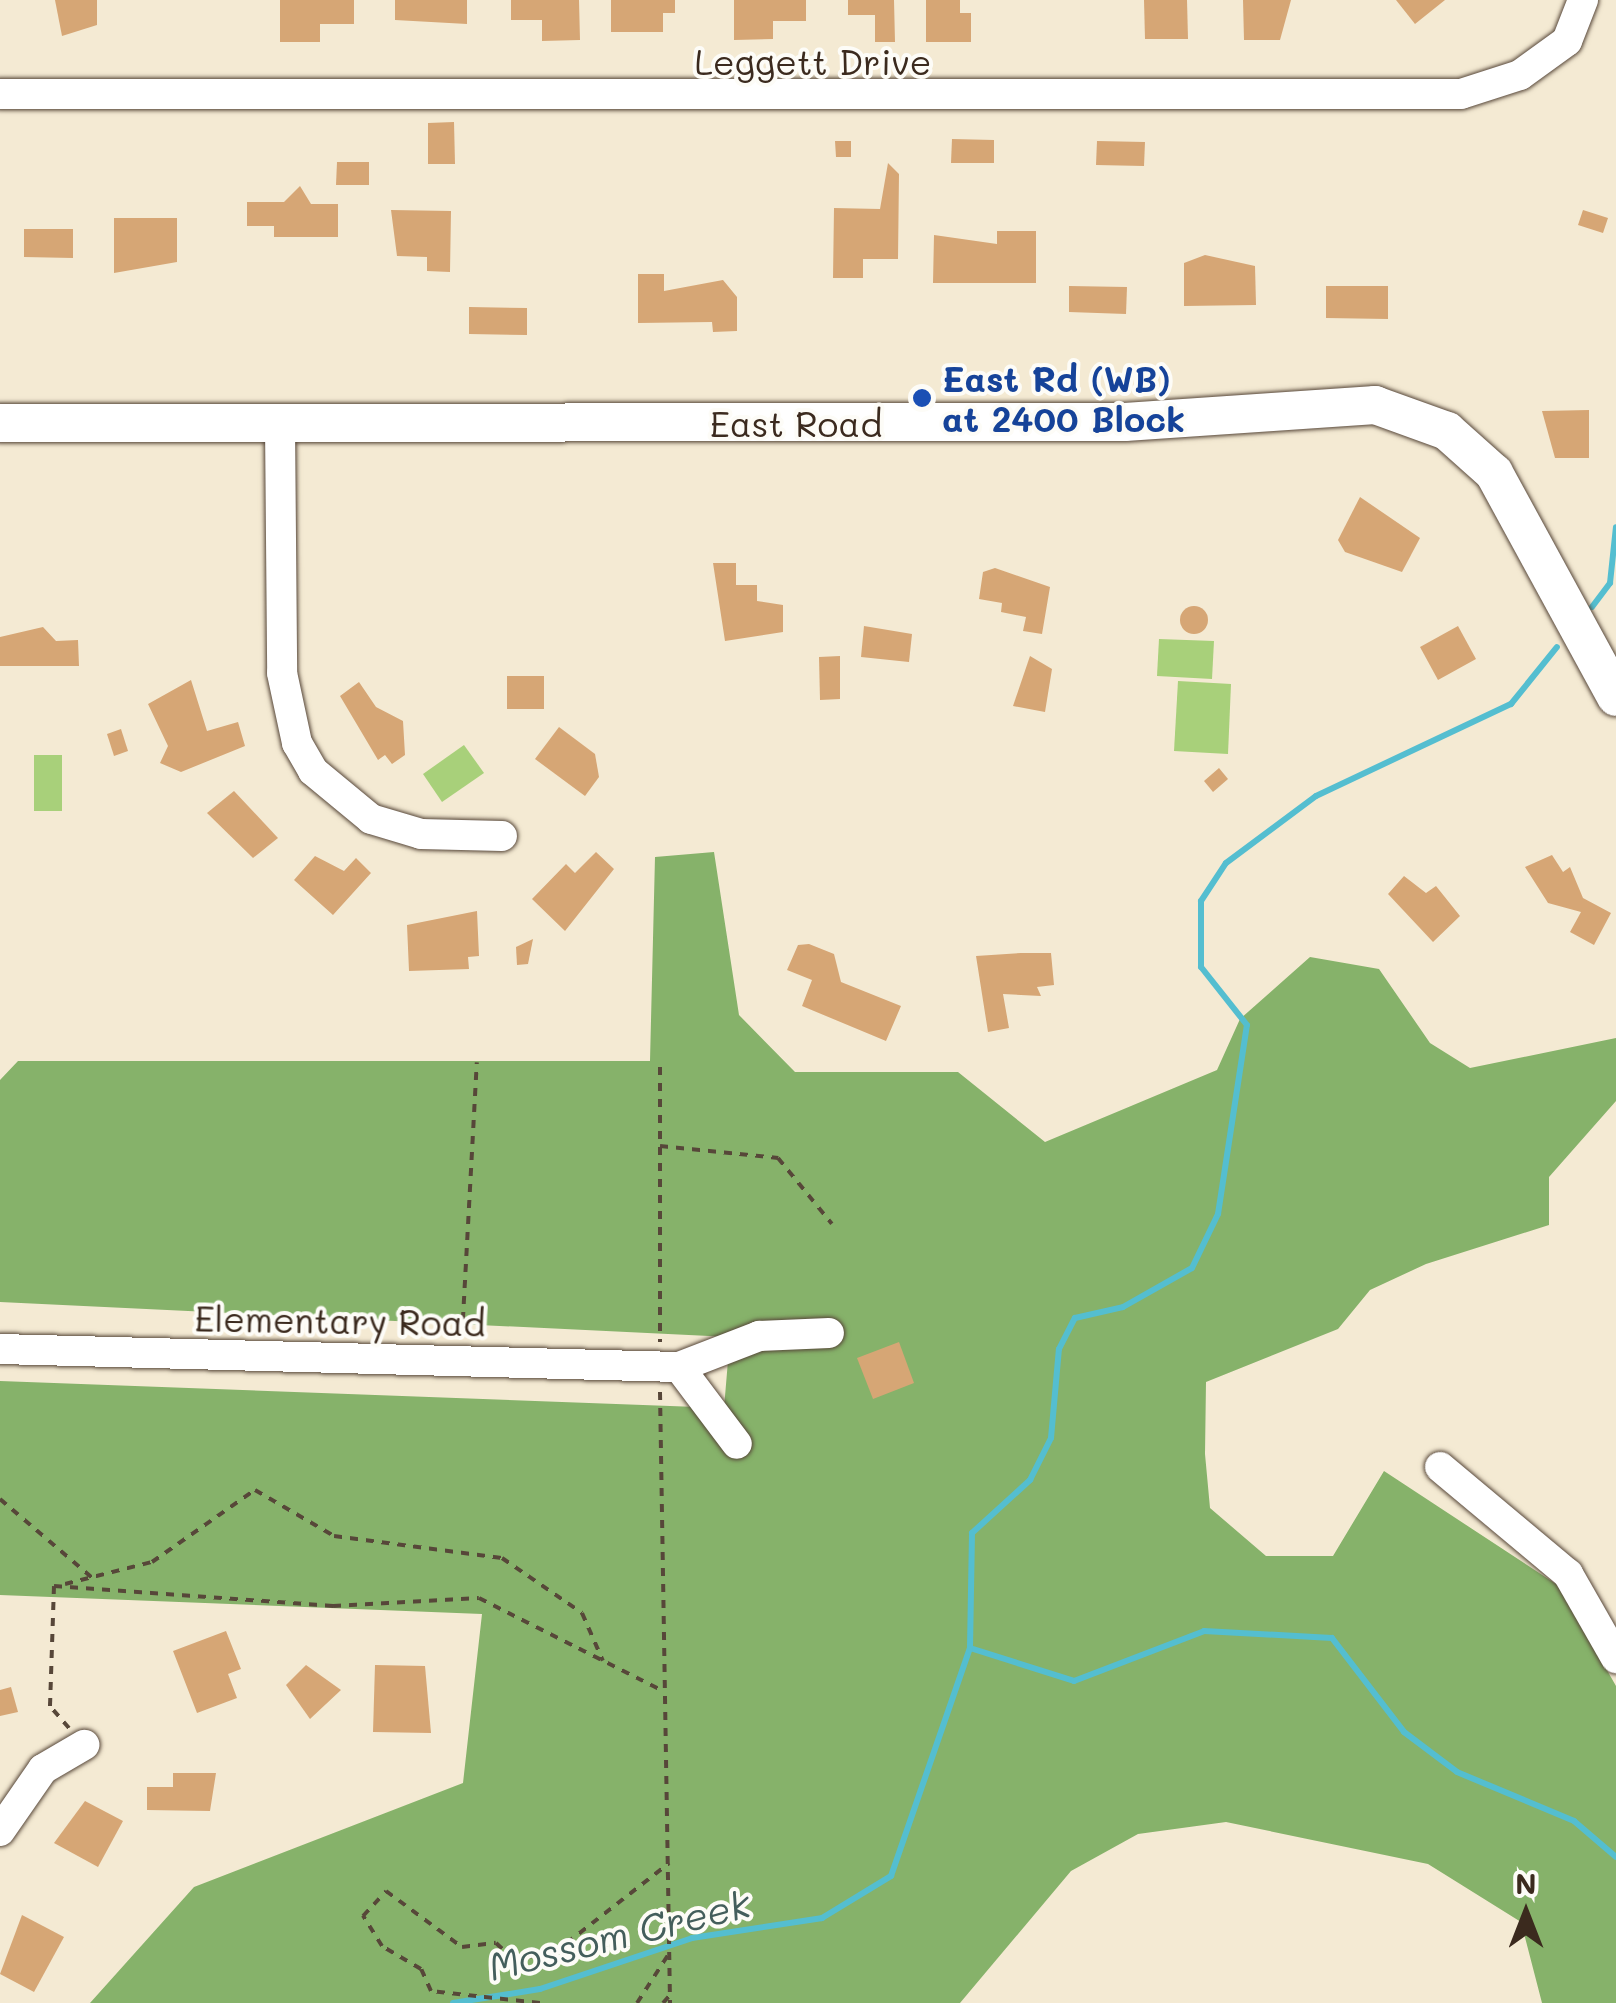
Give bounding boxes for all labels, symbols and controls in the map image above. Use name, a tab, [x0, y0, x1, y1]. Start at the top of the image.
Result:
street label: Leggett Drive	[695, 40, 931, 82]
place label: East Rd (WB) at 2400 Block	[942, 357, 1185, 439]
marker: East Rd (WB) at 2400 Block	[911, 387, 933, 409]
street label: East Road	[710, 402, 882, 444]
street label: Elementary Road	[194, 1296, 486, 1344]
north arrow	[1476, 1863, 1576, 1963]
text: N	[1515, 1865, 1537, 1901]
water label: Mossom Creek	[483, 1880, 755, 1990]

